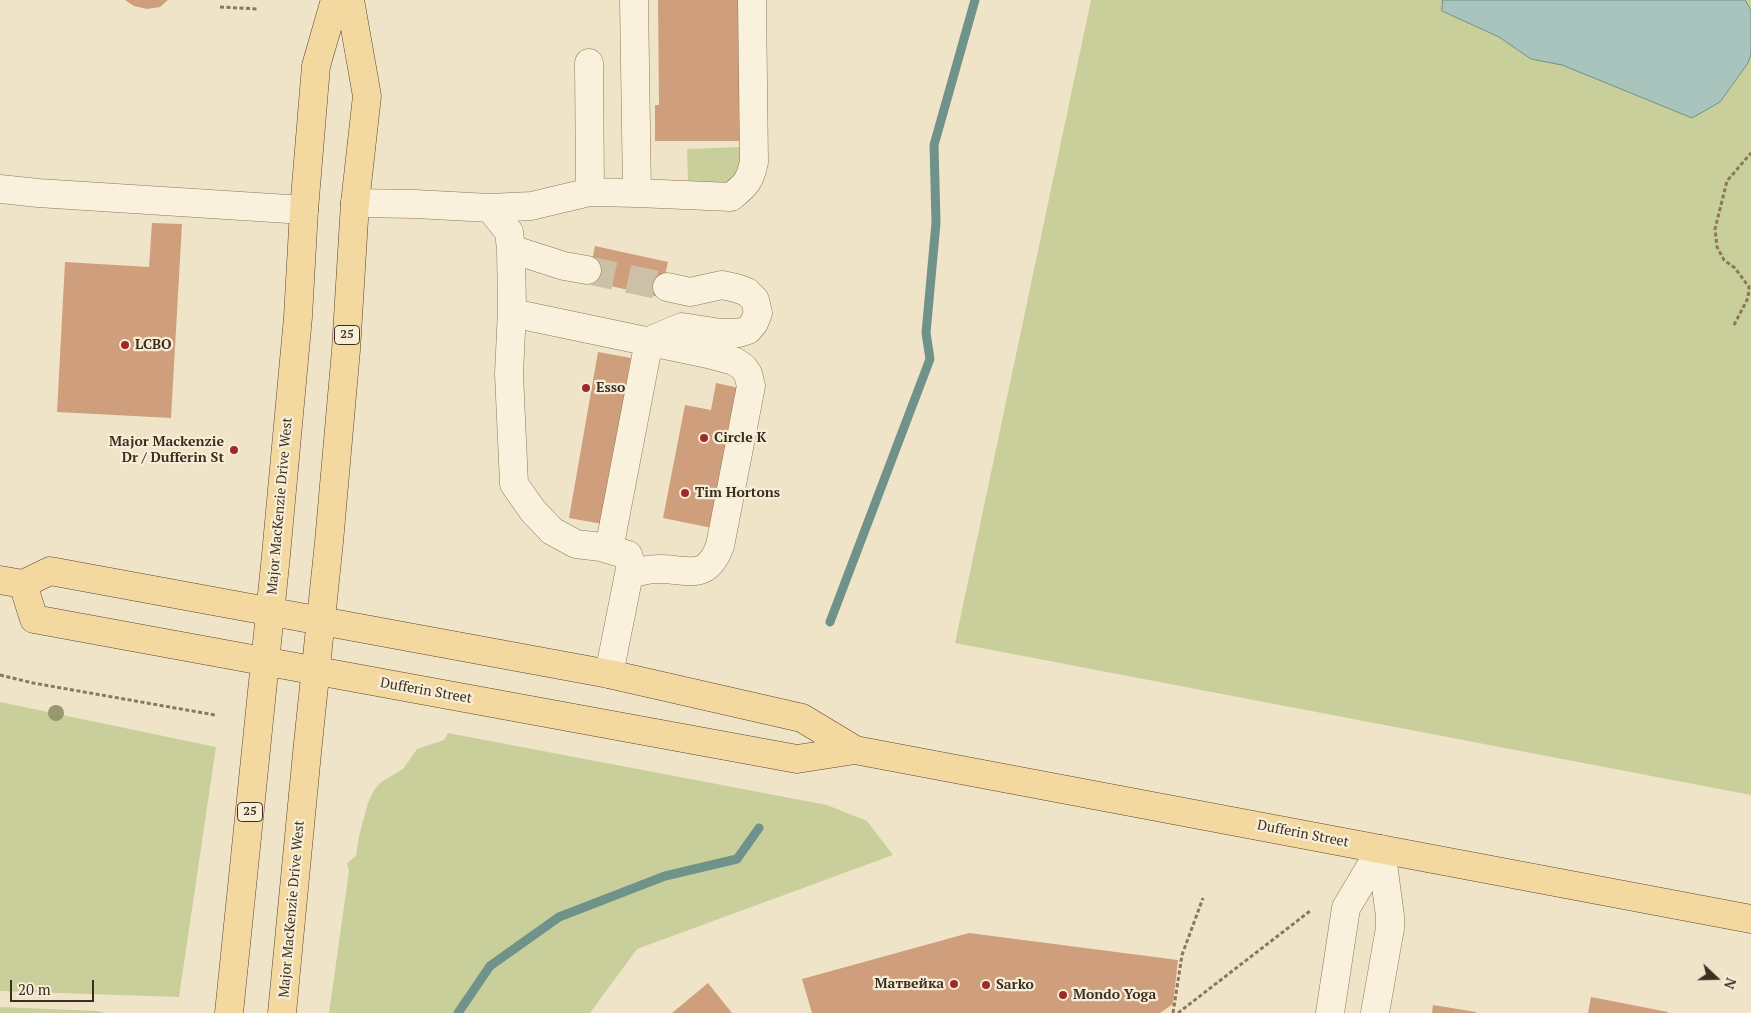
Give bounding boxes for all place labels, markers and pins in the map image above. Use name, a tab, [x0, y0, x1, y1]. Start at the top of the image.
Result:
place label: LCBO	[135, 337, 172, 353]
marker: LCBO	[119, 339, 131, 351]
place label: Esso	[596, 380, 625, 396]
marker: Esso	[580, 382, 592, 394]
place label: Circle K	[714, 430, 766, 446]
marker: Circle K	[698, 432, 710, 444]
place label: Major Mackenzie Dr / Dufferin St	[109, 434, 224, 467]
marker: Major Mackenzie Dr / Dufferin St	[228, 444, 240, 456]
place label: Tim Hortons	[695, 485, 780, 501]
marker: Tim Hortons	[679, 487, 691, 499]
place label: Матвейка	[875, 976, 944, 992]
place label: Sarko	[996, 977, 1034, 993]
marker: Матвейка	[948, 978, 960, 990]
marker: Sarko	[980, 979, 992, 991]
place label: Mondo Yoga	[1073, 987, 1156, 1003]
marker: Mondo Yoga	[1057, 989, 1069, 1001]

